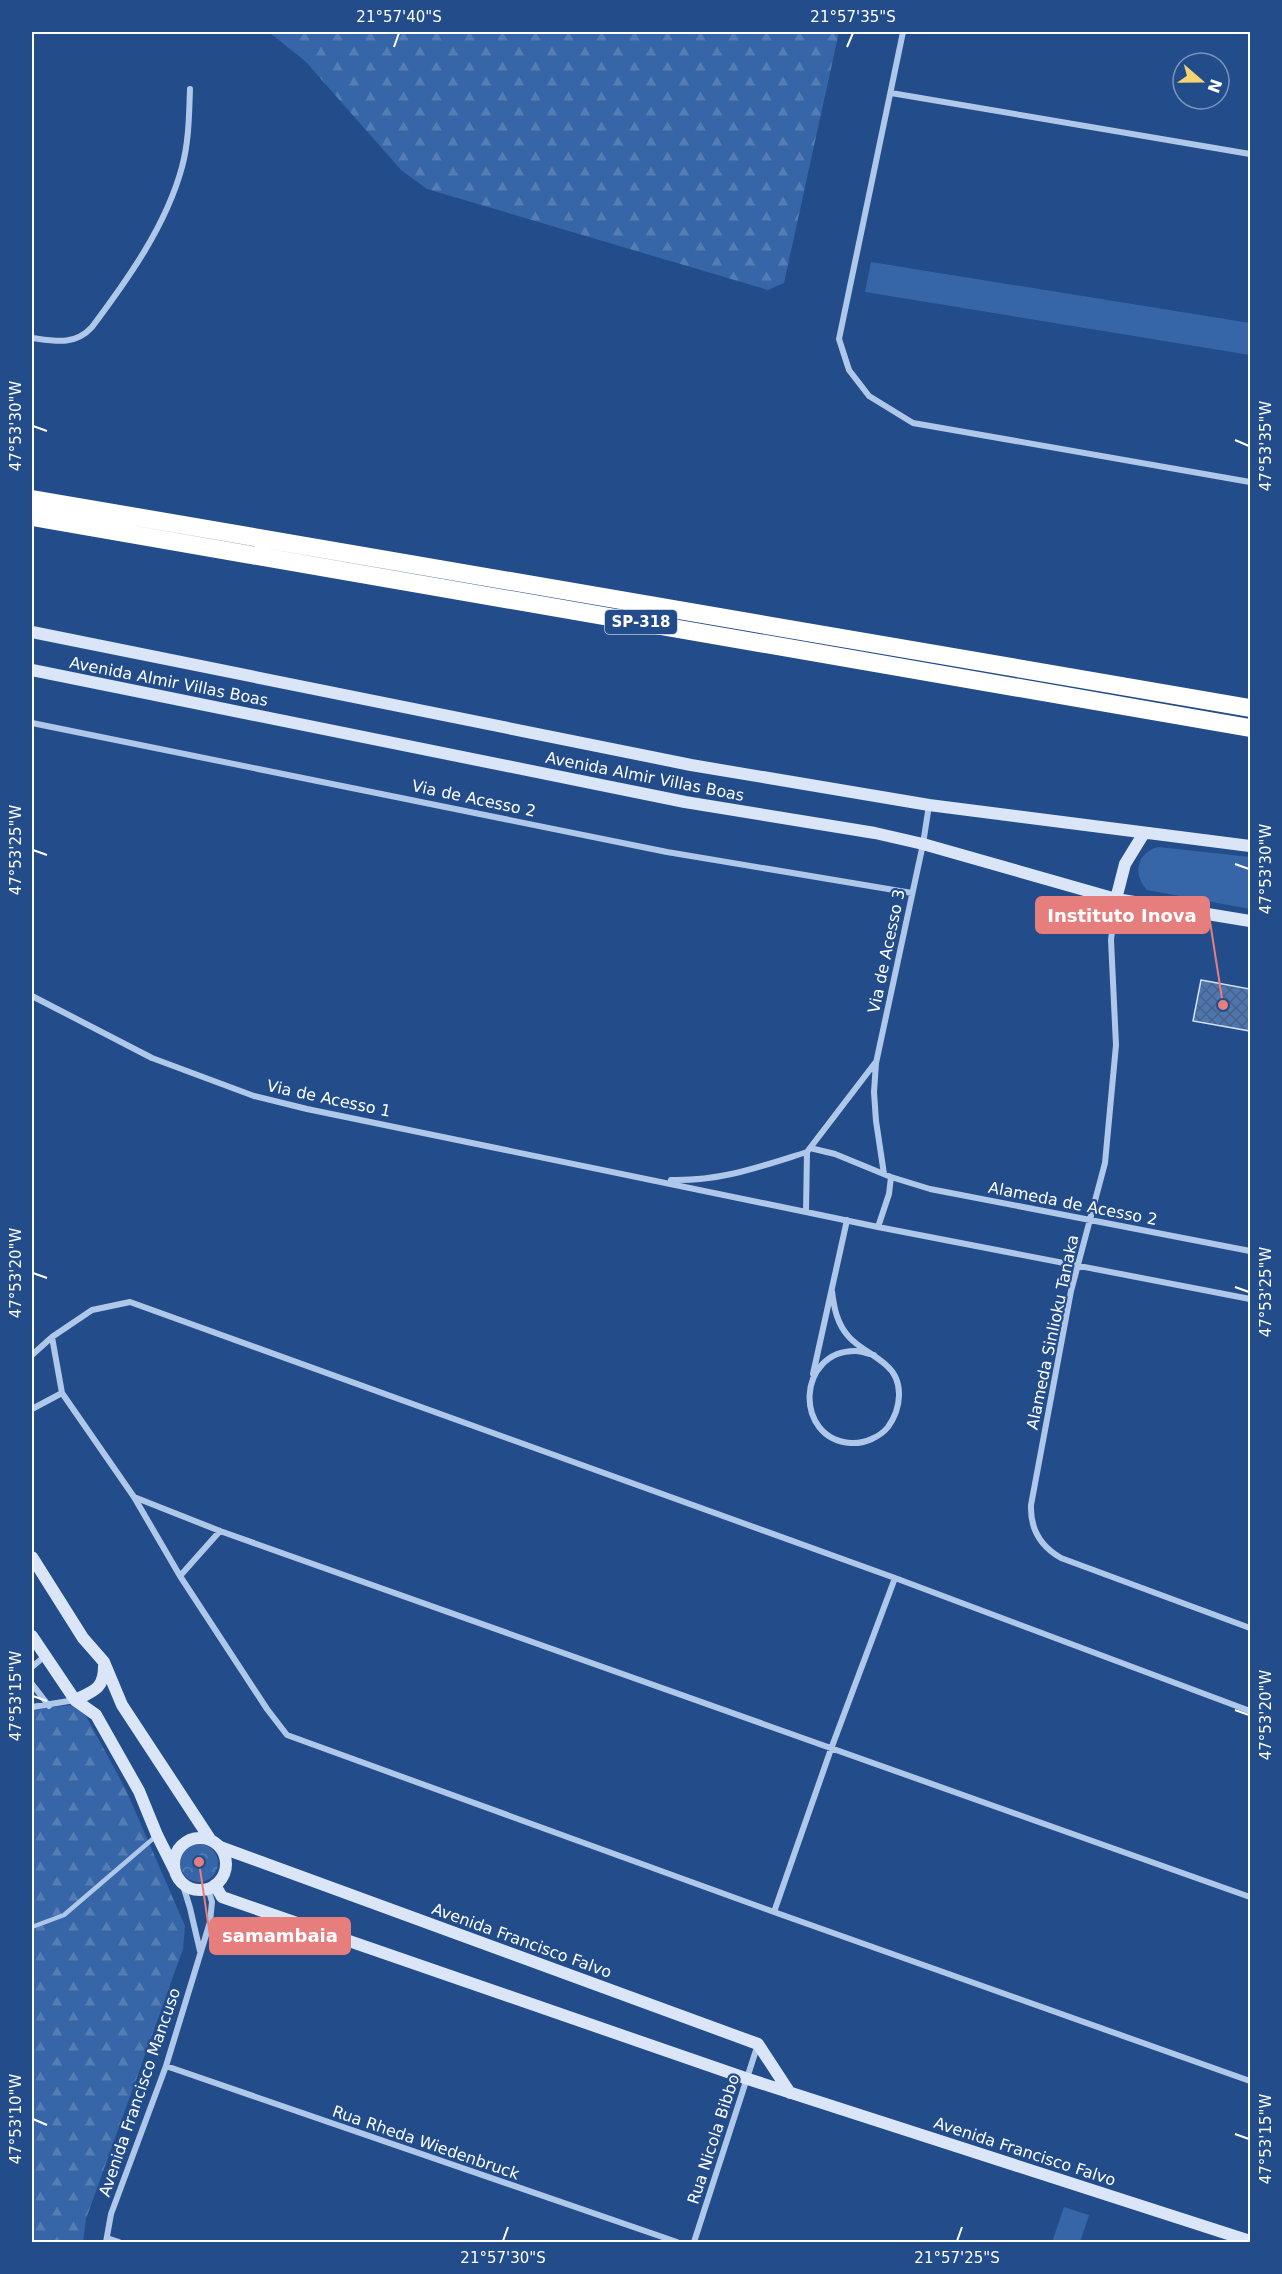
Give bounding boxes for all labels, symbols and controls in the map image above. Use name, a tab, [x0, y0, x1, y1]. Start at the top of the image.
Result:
text: 21°57'40"S	[356, 8, 442, 26]
text: 21°57'35"S	[810, 8, 896, 26]
north arrow	[1171, 51, 1231, 111]
text: N	[1203, 76, 1226, 96]
text: 47°53'30"W	[7, 381, 25, 471]
text: 47°53'35"W	[1257, 401, 1275, 491]
road number: SP-318	[605, 610, 677, 634]
street label: Avenida Almir Villas Boas	[68, 653, 270, 710]
street label: Avenida Almir Villas Boas	[544, 748, 746, 805]
street label: Via de Acesso 2	[410, 776, 538, 821]
text: 47°53'25"W	[7, 805, 25, 895]
text: 47°53'30"W	[1257, 824, 1275, 914]
street label: Via de Acesso 3	[864, 887, 909, 1015]
callout: Instituto Inova	[1036, 897, 1209, 933]
text: Instituto Inova	[1047, 905, 1197, 926]
street label: Via de Acesso 1	[265, 1076, 393, 1121]
street label: Alameda de Acesso 2	[987, 1178, 1159, 1229]
text: 47°53'20"W	[7, 1228, 25, 1318]
street label: Alameda Sinlioku Tanaka	[1023, 1233, 1082, 1431]
text: 47°53'25"W	[1257, 1247, 1275, 1337]
text: 47°53'15"W	[7, 1651, 25, 1741]
text: 47°53'20"W	[1257, 1670, 1275, 1760]
street label: Avenida Francisco Falvo	[429, 1899, 614, 1982]
callout: samambaia	[210, 1918, 350, 1954]
text: samambaia	[222, 1925, 338, 1946]
street label: Avenida Francisco Mancuso	[95, 1985, 184, 2199]
street label: Rua Nicola Bibbo	[684, 2072, 743, 2206]
text: 47°53'10"W	[7, 2074, 25, 2164]
text: 47°53'15"W	[1257, 2094, 1275, 2184]
street label: Rua Rheda Wiedenbruck	[330, 2102, 522, 2184]
street label: Avenida Francisco Falvo	[932, 2113, 1118, 2190]
text: 21°57'30"S	[460, 2249, 546, 2267]
text: 21°57'25"S	[914, 2249, 1000, 2267]

